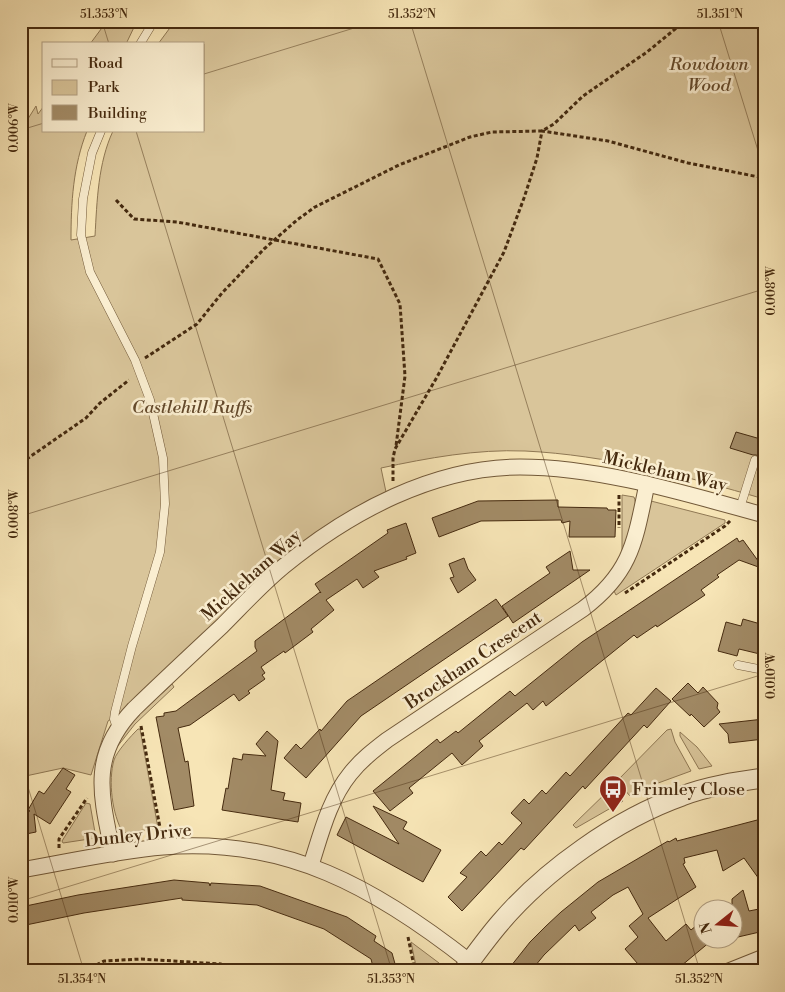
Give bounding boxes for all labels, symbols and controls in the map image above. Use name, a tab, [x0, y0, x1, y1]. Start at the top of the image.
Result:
text: 51.353°N	[80, 7, 128, 22]
text: 51.352°N	[388, 7, 436, 22]
text: 51.351°N	[697, 7, 743, 22]
legend	[42, 42, 205, 132]
park label: Rowdown Wood	[668, 53, 750, 97]
text: Road	[88, 54, 123, 73]
text: Park	[88, 78, 120, 97]
text: 0.006°W	[7, 102, 22, 153]
text: Building	[87, 104, 147, 123]
text: 0.008°W	[764, 265, 779, 316]
park label: Castlehill Ruffs	[132, 396, 253, 419]
street label: Mickleham Way	[600, 446, 730, 497]
text: 0.008°W	[7, 488, 22, 539]
street label: Mickleham Way	[196, 524, 306, 626]
street label: Brockham Crescent	[400, 606, 547, 715]
text: 0.010°W	[764, 652, 779, 699]
bus stop icon: Frimley Close	[598, 774, 628, 813]
place label: Frimley Close	[632, 778, 745, 801]
street label: Dunley Drive	[83, 818, 193, 853]
text: 0.010°W	[7, 876, 22, 923]
north arrow	[692, 900, 742, 950]
text: N	[696, 920, 717, 935]
text: 51.354°N	[58, 972, 106, 987]
text: 51.353°N	[367, 972, 415, 987]
text: 51.352°N	[675, 972, 723, 987]

